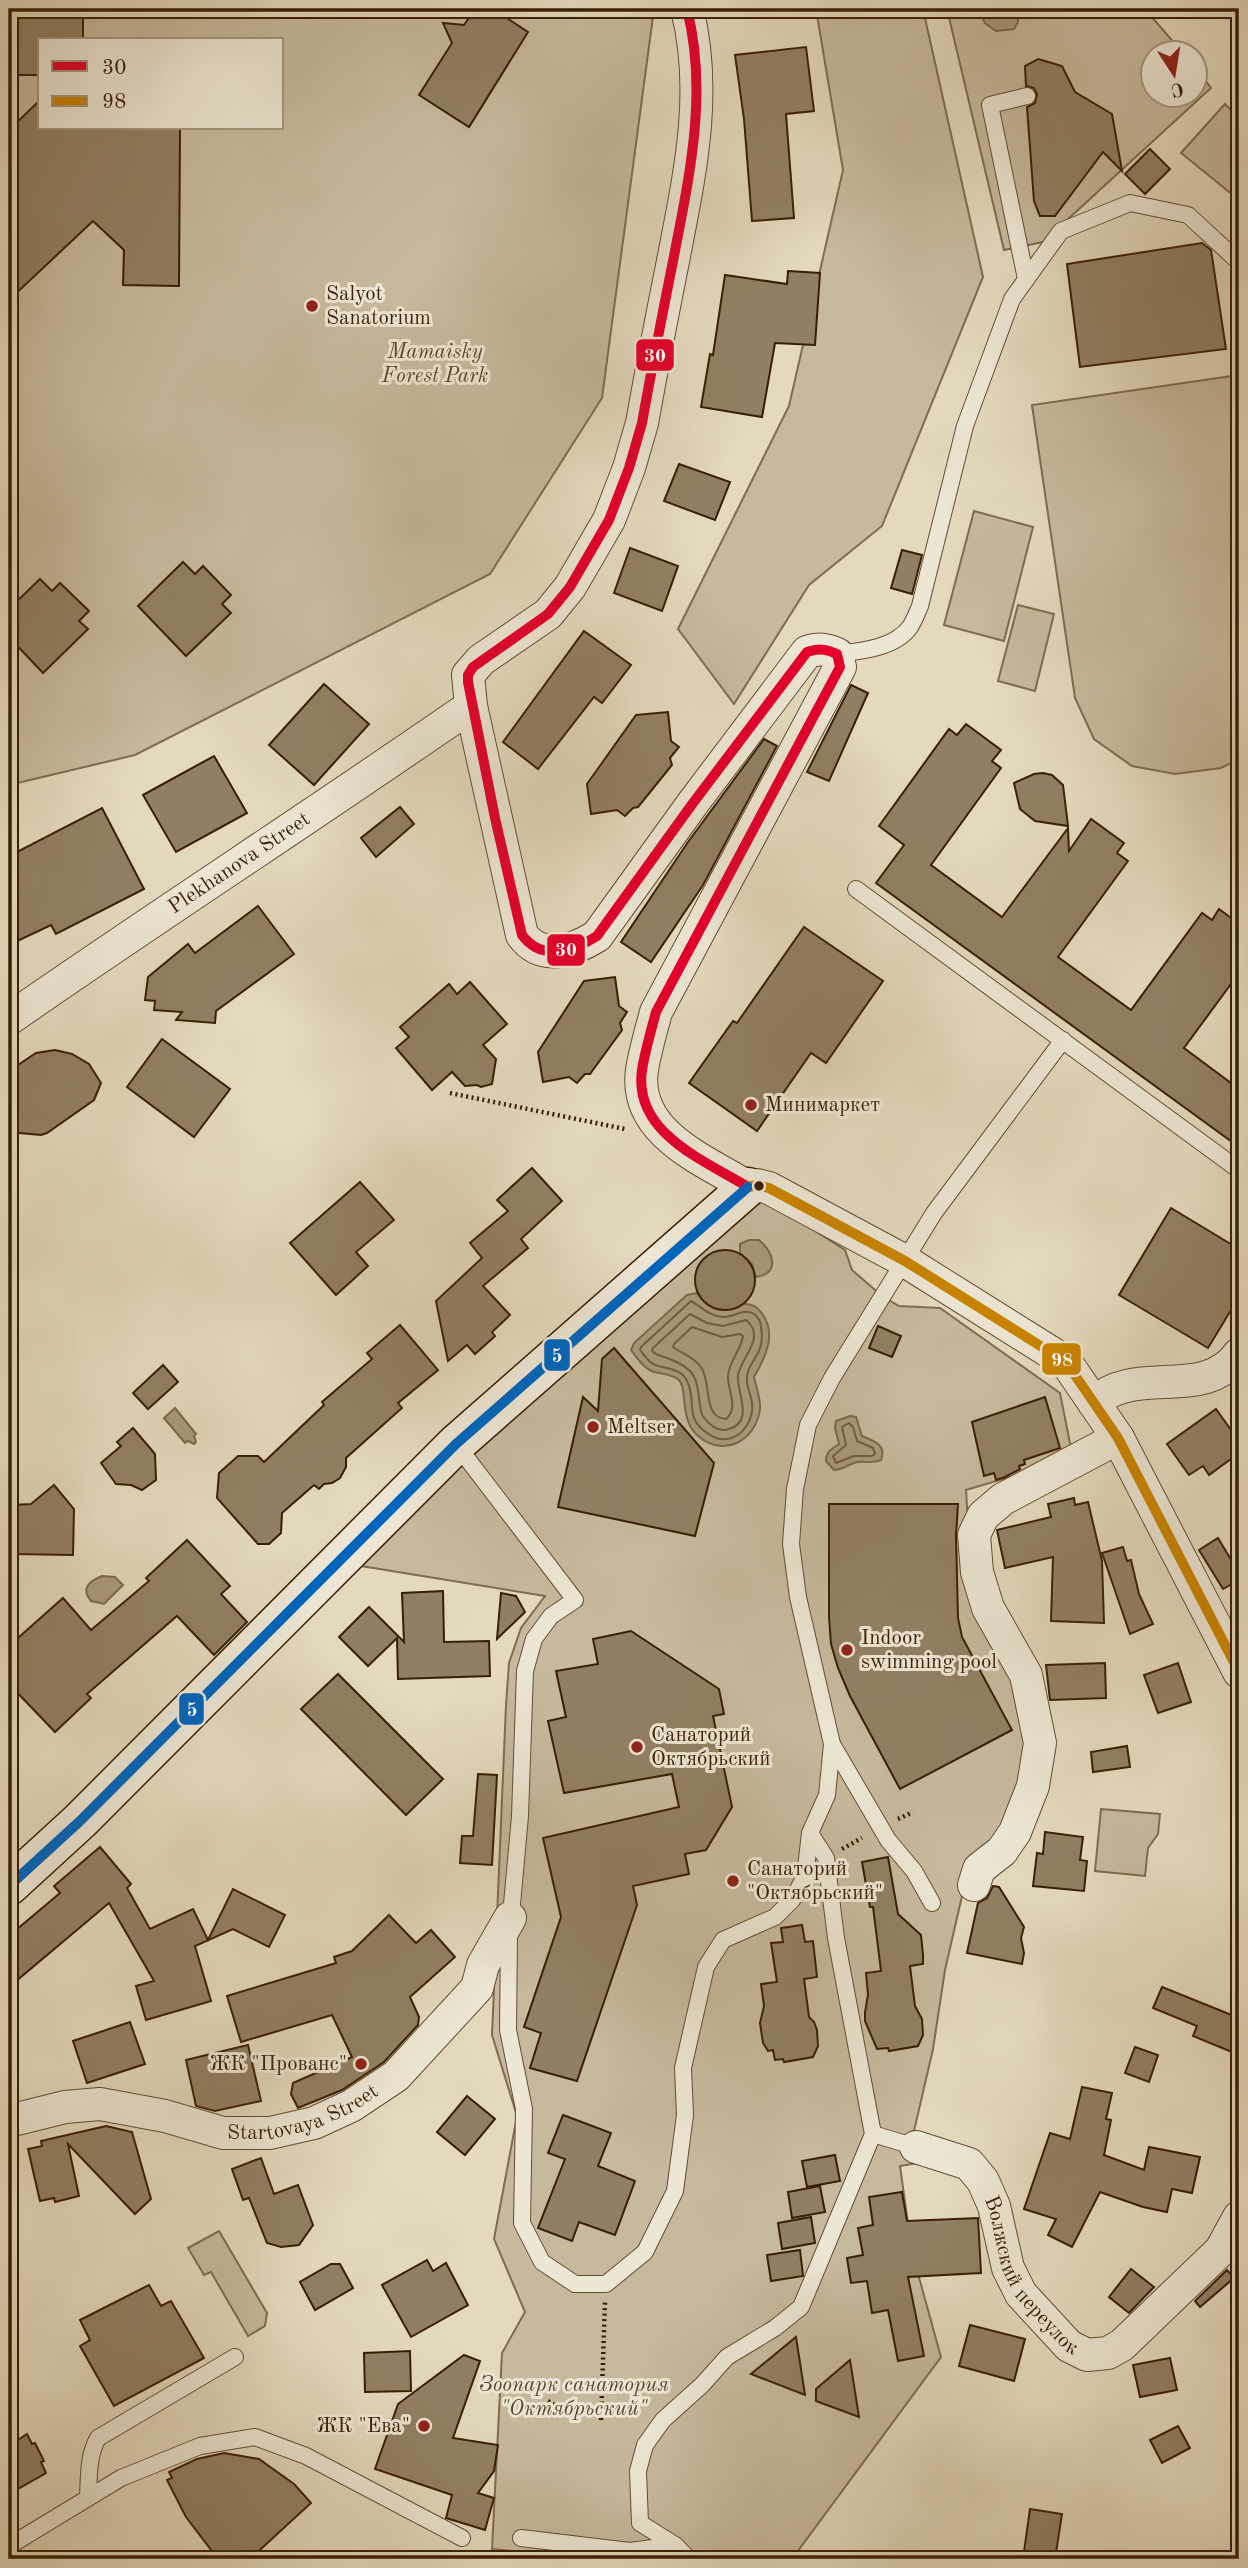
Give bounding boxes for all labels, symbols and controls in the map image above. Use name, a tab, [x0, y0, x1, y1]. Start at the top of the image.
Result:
legend	[38, 38, 284, 130]
north arrow	[1140, 38, 1210, 108]
text: 30	[102, 58, 126, 79]
text: С	[1169, 78, 1185, 99]
text: 98	[102, 92, 126, 113]
place label: Salyot Sanatorium	[326, 284, 431, 329]
marker: Salyot Sanatorium	[304, 298, 320, 314]
line badge: 30	[635, 338, 675, 372]
park label: Mamaisky Forest Park	[381, 342, 488, 387]
text: 30	[644, 348, 666, 367]
street label: Plekhanova Street	[164, 808, 314, 918]
line badge: 30	[546, 933, 586, 967]
text: 30	[555, 942, 577, 961]
place label: Минимаркет	[765, 1095, 880, 1116]
marker: Минимаркет	[743, 1097, 759, 1113]
unlabelled marker	[752, 1179, 766, 1193]
line badge: 5	[543, 1338, 571, 1372]
line badge: 98	[1041, 1342, 1082, 1376]
text: 5	[551, 1348, 563, 1367]
text: 98	[1051, 1352, 1073, 1371]
place label: Meltser	[607, 1417, 675, 1438]
marker: Meltser	[585, 1419, 601, 1435]
place label: Indoor swimming pool	[861, 1628, 997, 1673]
marker: Indoor swimming pool	[839, 1642, 855, 1658]
line badge: 5	[178, 1692, 205, 1726]
text: 5	[186, 1702, 198, 1721]
place label: Санаторий Октябрьский	[651, 1725, 770, 1770]
marker: Санаторий Октябрьский	[629, 1739, 645, 1755]
place label: Санаторий "Октябрьский"	[747, 1859, 883, 1904]
marker: Санаторий "Октябрьский"	[725, 1873, 741, 1889]
place label: ЖК "Прованс"	[209, 2054, 347, 2075]
marker: ЖК "Прованс"	[353, 2056, 369, 2072]
street label: Startovaya Street	[227, 2080, 382, 2144]
street label: Волжский переулок	[980, 2193, 1082, 2359]
park label: Зоопарк санатория "Октябрьский"	[479, 2374, 669, 2420]
place label: ЖК "Ева"	[316, 2416, 410, 2437]
marker: ЖК "Ева"	[416, 2418, 432, 2434]

